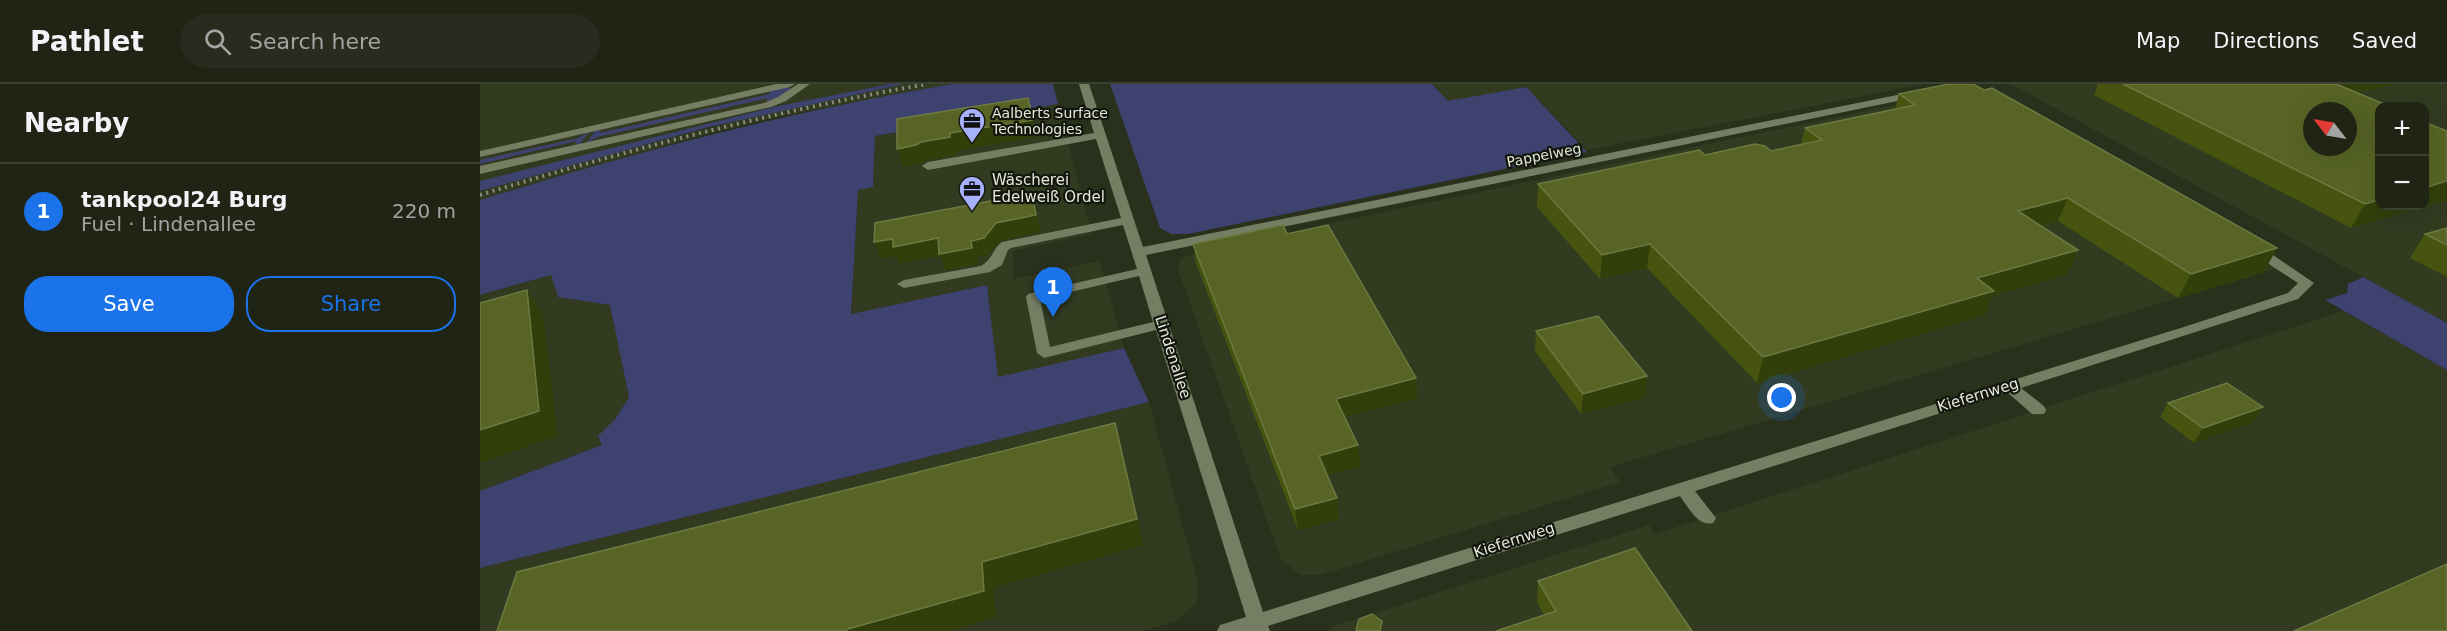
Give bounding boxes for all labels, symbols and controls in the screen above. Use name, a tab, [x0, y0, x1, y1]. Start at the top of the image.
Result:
search box	[180, 14, 600, 68]
text: Pathlet	[30, 25, 144, 58]
icon: search	[201, 25, 234, 58]
text: Search here	[249, 29, 381, 54]
text: Map	[2136, 29, 2180, 53]
text: Directions	[2213, 29, 2319, 53]
text: Saved	[2352, 29, 2417, 53]
north arrow	[2303, 102, 2357, 156]
map controls	[2375, 102, 2429, 210]
button: +	[2375, 102, 2429, 156]
place label: Aalberts Surface Technologies	[991, 105, 1108, 137]
office icon: Aalberts Surface Technologies	[957, 106, 987, 144]
text: Nearby	[24, 108, 129, 138]
street label: Pappelweg	[1505, 140, 1583, 170]
button: −	[2375, 156, 2429, 210]
place label: Wäscherei Edelweiß Ordel	[992, 171, 1105, 206]
office icon: Wäscherei Edelweiß Ordel	[957, 174, 987, 212]
text: tankpool24 Burg	[81, 187, 287, 212]
text: 1	[37, 199, 50, 223]
text: 220 m	[392, 199, 456, 223]
text: Fuel · Lindenallee	[81, 212, 256, 236]
pin: 1	[1034, 268, 1072, 317]
button: Save	[24, 276, 234, 332]
button: Share	[246, 276, 456, 332]
street label: Lindenallee	[1151, 313, 1195, 401]
street label: Kiefernweg	[1935, 374, 2021, 416]
your location	[1767, 383, 1796, 412]
street label: Kiefernweg	[1471, 518, 1557, 562]

